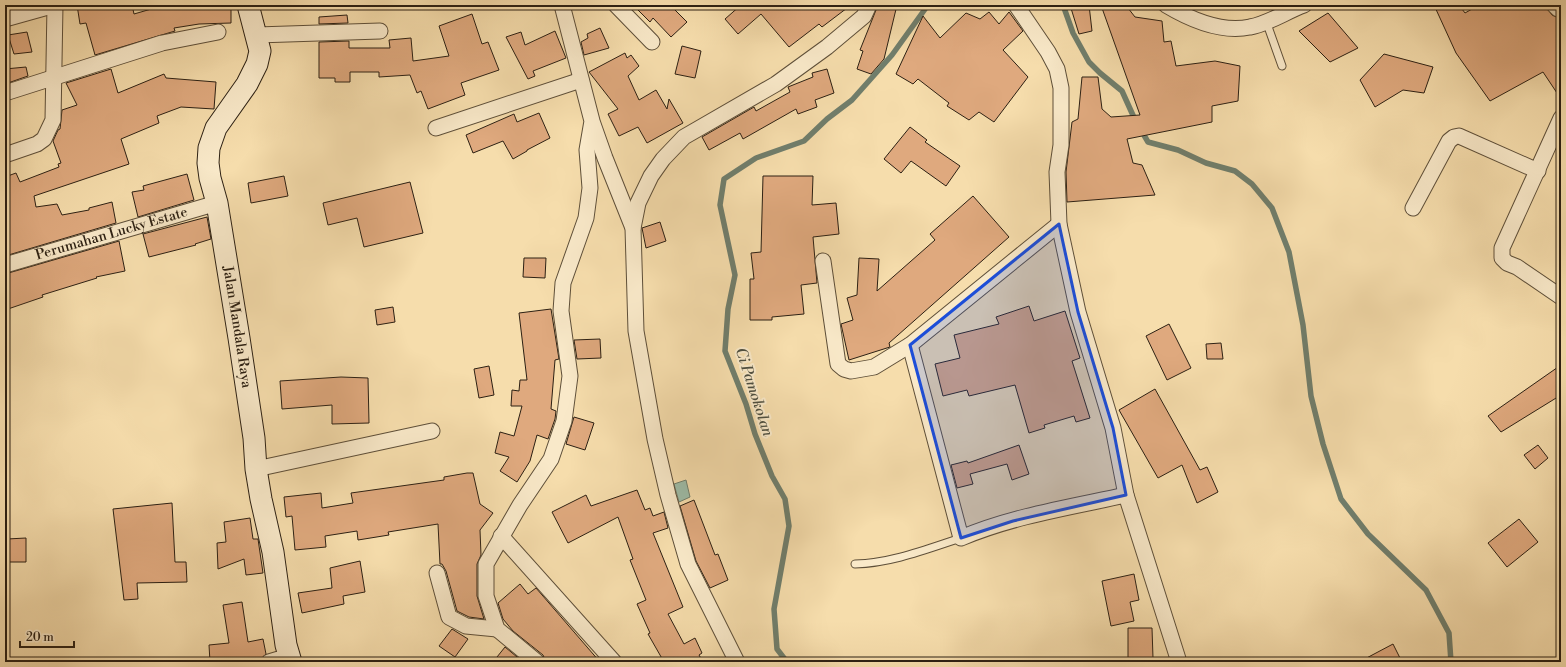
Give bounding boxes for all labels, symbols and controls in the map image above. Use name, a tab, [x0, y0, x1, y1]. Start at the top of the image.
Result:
street label: Perumahan Lucky Estate	[33, 203, 190, 265]
street label: Jalan Mandala Raya	[218, 264, 256, 390]
water label: Ci Pamokolan	[731, 345, 777, 439]
scale bar	[20, 623, 74, 649]
text: 20 m	[26, 630, 54, 645]

